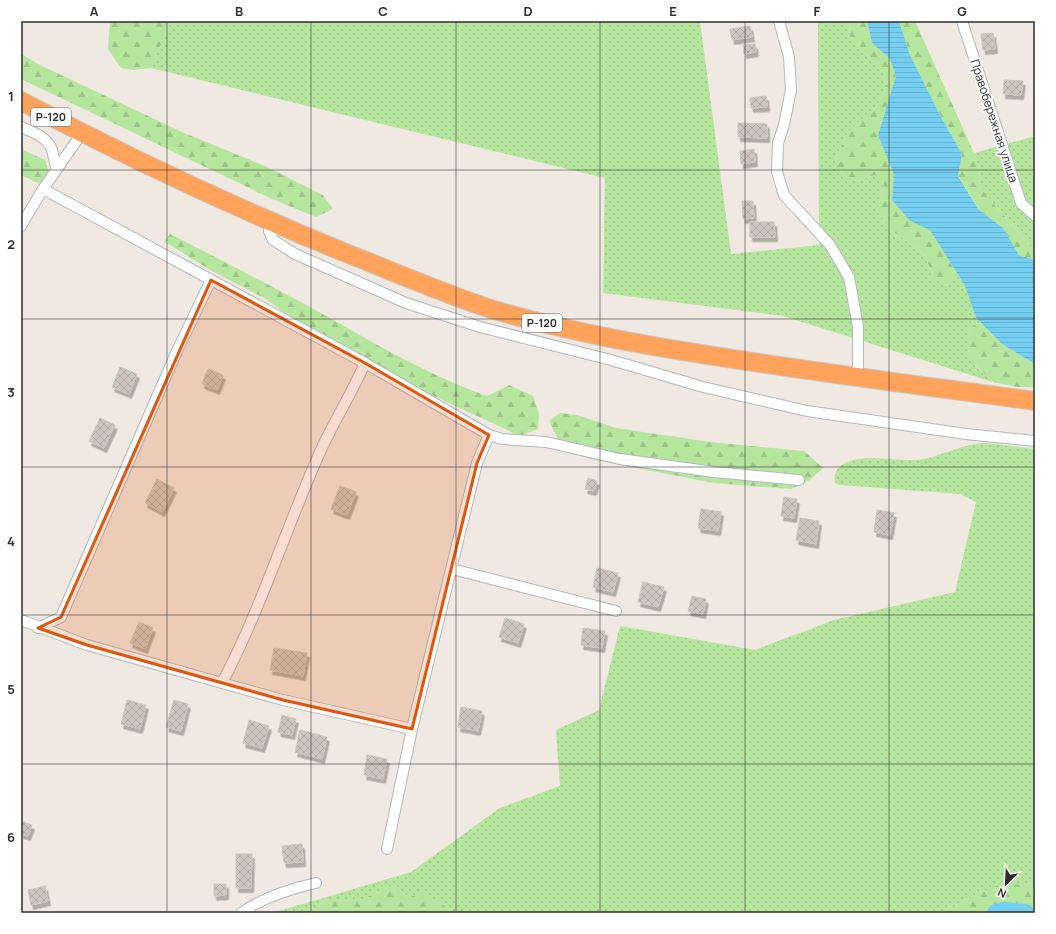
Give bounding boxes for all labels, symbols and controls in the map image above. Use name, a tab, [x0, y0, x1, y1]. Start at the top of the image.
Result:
text: A	[90, 2, 99, 20]
text: B	[235, 2, 243, 20]
text: C	[378, 2, 388, 20]
text: D	[523, 2, 533, 20]
text: E	[669, 2, 677, 20]
text: F	[814, 2, 821, 20]
text: G	[957, 2, 967, 20]
street label: Правобережная улица	[967, 57, 1022, 185]
text: 1	[8, 87, 14, 105]
road number: Р-120	[31, 108, 71, 126]
text: 2	[7, 235, 15, 253]
road number: Р-120	[522, 314, 562, 332]
text: 3	[7, 383, 15, 401]
text: 4	[7, 532, 15, 550]
text: 5	[7, 680, 15, 698]
text: 6	[7, 828, 15, 846]
north arrow	[986, 864, 1026, 904]
text: N	[995, 885, 1008, 902]

